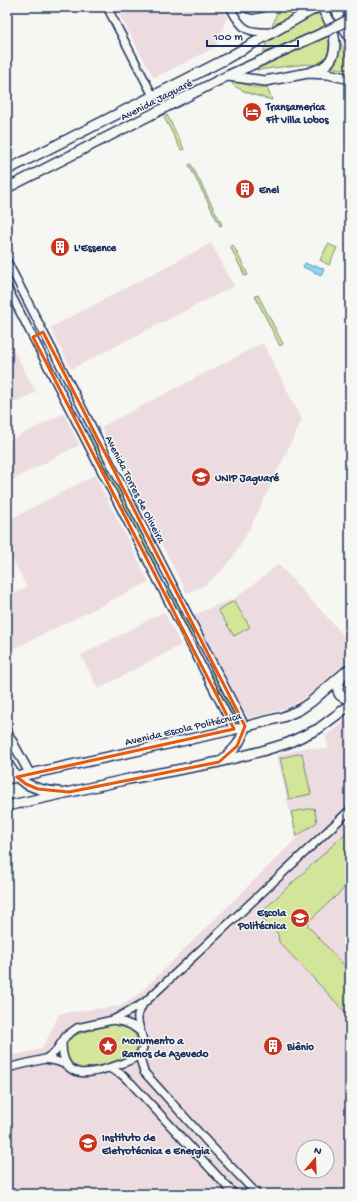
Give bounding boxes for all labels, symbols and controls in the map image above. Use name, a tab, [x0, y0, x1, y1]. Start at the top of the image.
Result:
scale bar	[207, 22, 298, 48]
text: 100 m	[212, 31, 243, 45]
street label: Avenida Jaguaré	[119, 77, 195, 124]
hotel icon: Transamerica Fit Villa Lobos	[241, 101, 263, 123]
place label: Transamerica Fit Villa Lobos	[265, 102, 329, 127]
building icon: Enel	[234, 178, 256, 200]
place label: Enel	[258, 185, 280, 197]
building icon: L'Essence	[49, 236, 71, 258]
place label: L'Essence	[74, 243, 117, 255]
street label: Avenida Torres de Oliveira	[102, 434, 167, 546]
school or university icon: UNIP Jaguaré	[190, 466, 212, 488]
place label: UNIP Jaguaré	[215, 472, 280, 486]
street label: Avenida Escola Politécnica	[124, 710, 244, 749]
school or university icon: Escola Politécnica	[289, 907, 311, 929]
place label: Escola Politécnica	[237, 908, 287, 933]
place icon: Monumento a Ramos de Azevedo	[97, 1035, 119, 1057]
place label: Monumento a Ramos de Azevedo	[121, 1035, 209, 1061]
building icon: Biênio	[262, 1035, 284, 1057]
place label: Biênio	[286, 1041, 314, 1054]
school or university icon: Instituto de Eletrotécnica e Energia	[77, 1132, 99, 1154]
place label: Instituto de Eletrotécnica e Energia	[101, 1132, 211, 1159]
north arrow	[295, 1139, 335, 1179]
text: N	[312, 1145, 323, 1158]

